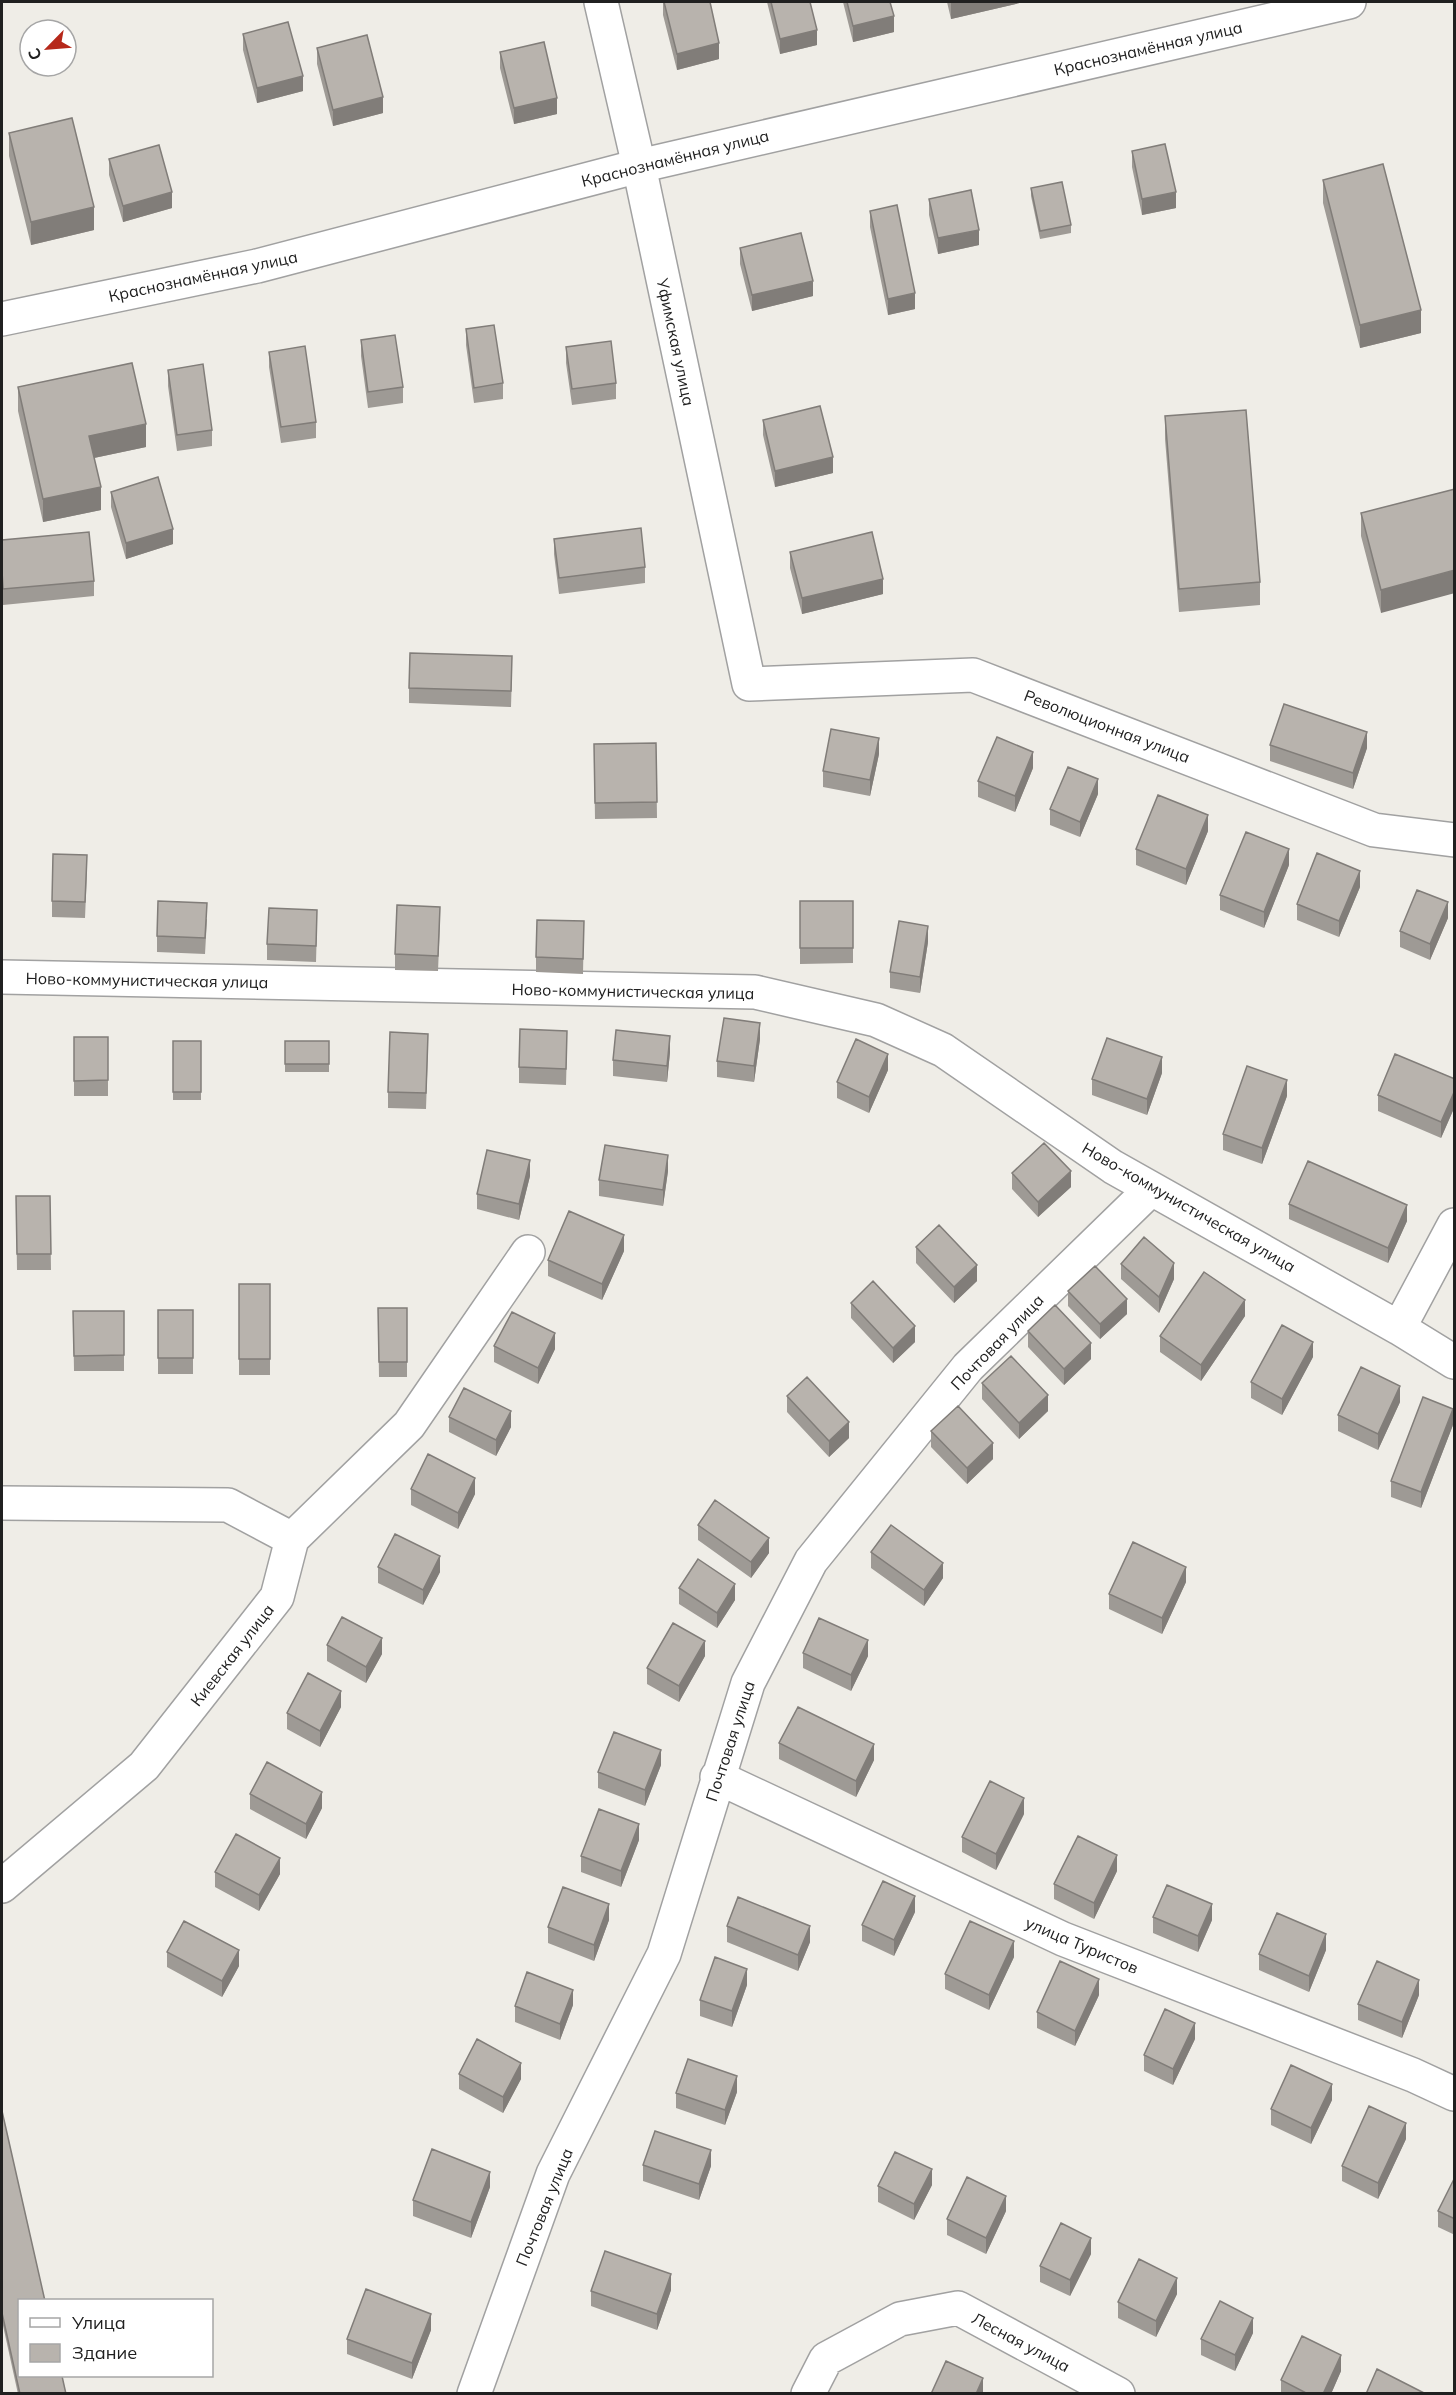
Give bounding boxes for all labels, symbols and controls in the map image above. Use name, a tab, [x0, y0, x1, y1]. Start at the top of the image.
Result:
street label: Краснознамённая улица	[1052, 17, 1244, 79]
north arrow	[18, 18, 78, 78]
text: С	[23, 45, 46, 64]
street label: Краснознамённая улица	[579, 125, 771, 191]
street label: Краснознамённая улица	[107, 246, 299, 306]
street label: Уфимская улица	[652, 275, 699, 408]
street label: Революционная улица	[1021, 685, 1193, 767]
street label: Ново-коммунистическая улица	[25, 968, 269, 992]
street label: Ново-коммунистическая улица	[511, 979, 755, 1003]
street label: Ново-коммунистическая улица	[1079, 1138, 1299, 1276]
street label: Почтовая улица	[946, 1290, 1048, 1394]
street label: Киевская улица	[186, 1600, 278, 1710]
street label: Почтовая улица	[701, 1678, 759, 1804]
street label: улица Туристов	[1022, 1912, 1142, 1978]
street label: Почтовая улица	[511, 2145, 577, 2269]
legend	[18, 2299, 213, 2377]
street label: Лесная улица	[969, 2308, 1073, 2376]
text: Улица	[71, 2311, 126, 2334]
text: Здание	[72, 2341, 137, 2364]

